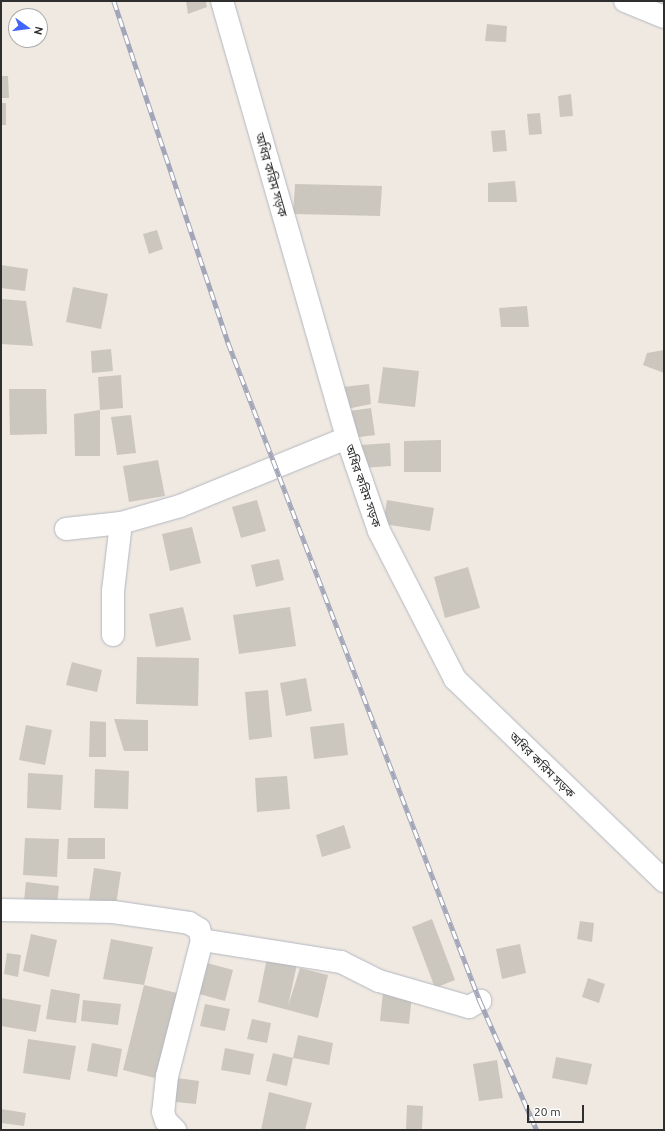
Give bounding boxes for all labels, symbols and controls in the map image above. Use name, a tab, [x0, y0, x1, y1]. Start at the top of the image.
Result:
north arrow	[8, 8, 48, 48]
text: N	[32, 25, 45, 36]
street label: অধির করিম সড়ক	[252, 131, 290, 219]
street label: অধির করিম সড়ক	[342, 443, 384, 529]
street label: অধির করিম সড়ক	[506, 729, 578, 801]
scale bar	[529, 1097, 586, 1123]
text: 20 m	[534, 1105, 561, 1118]

